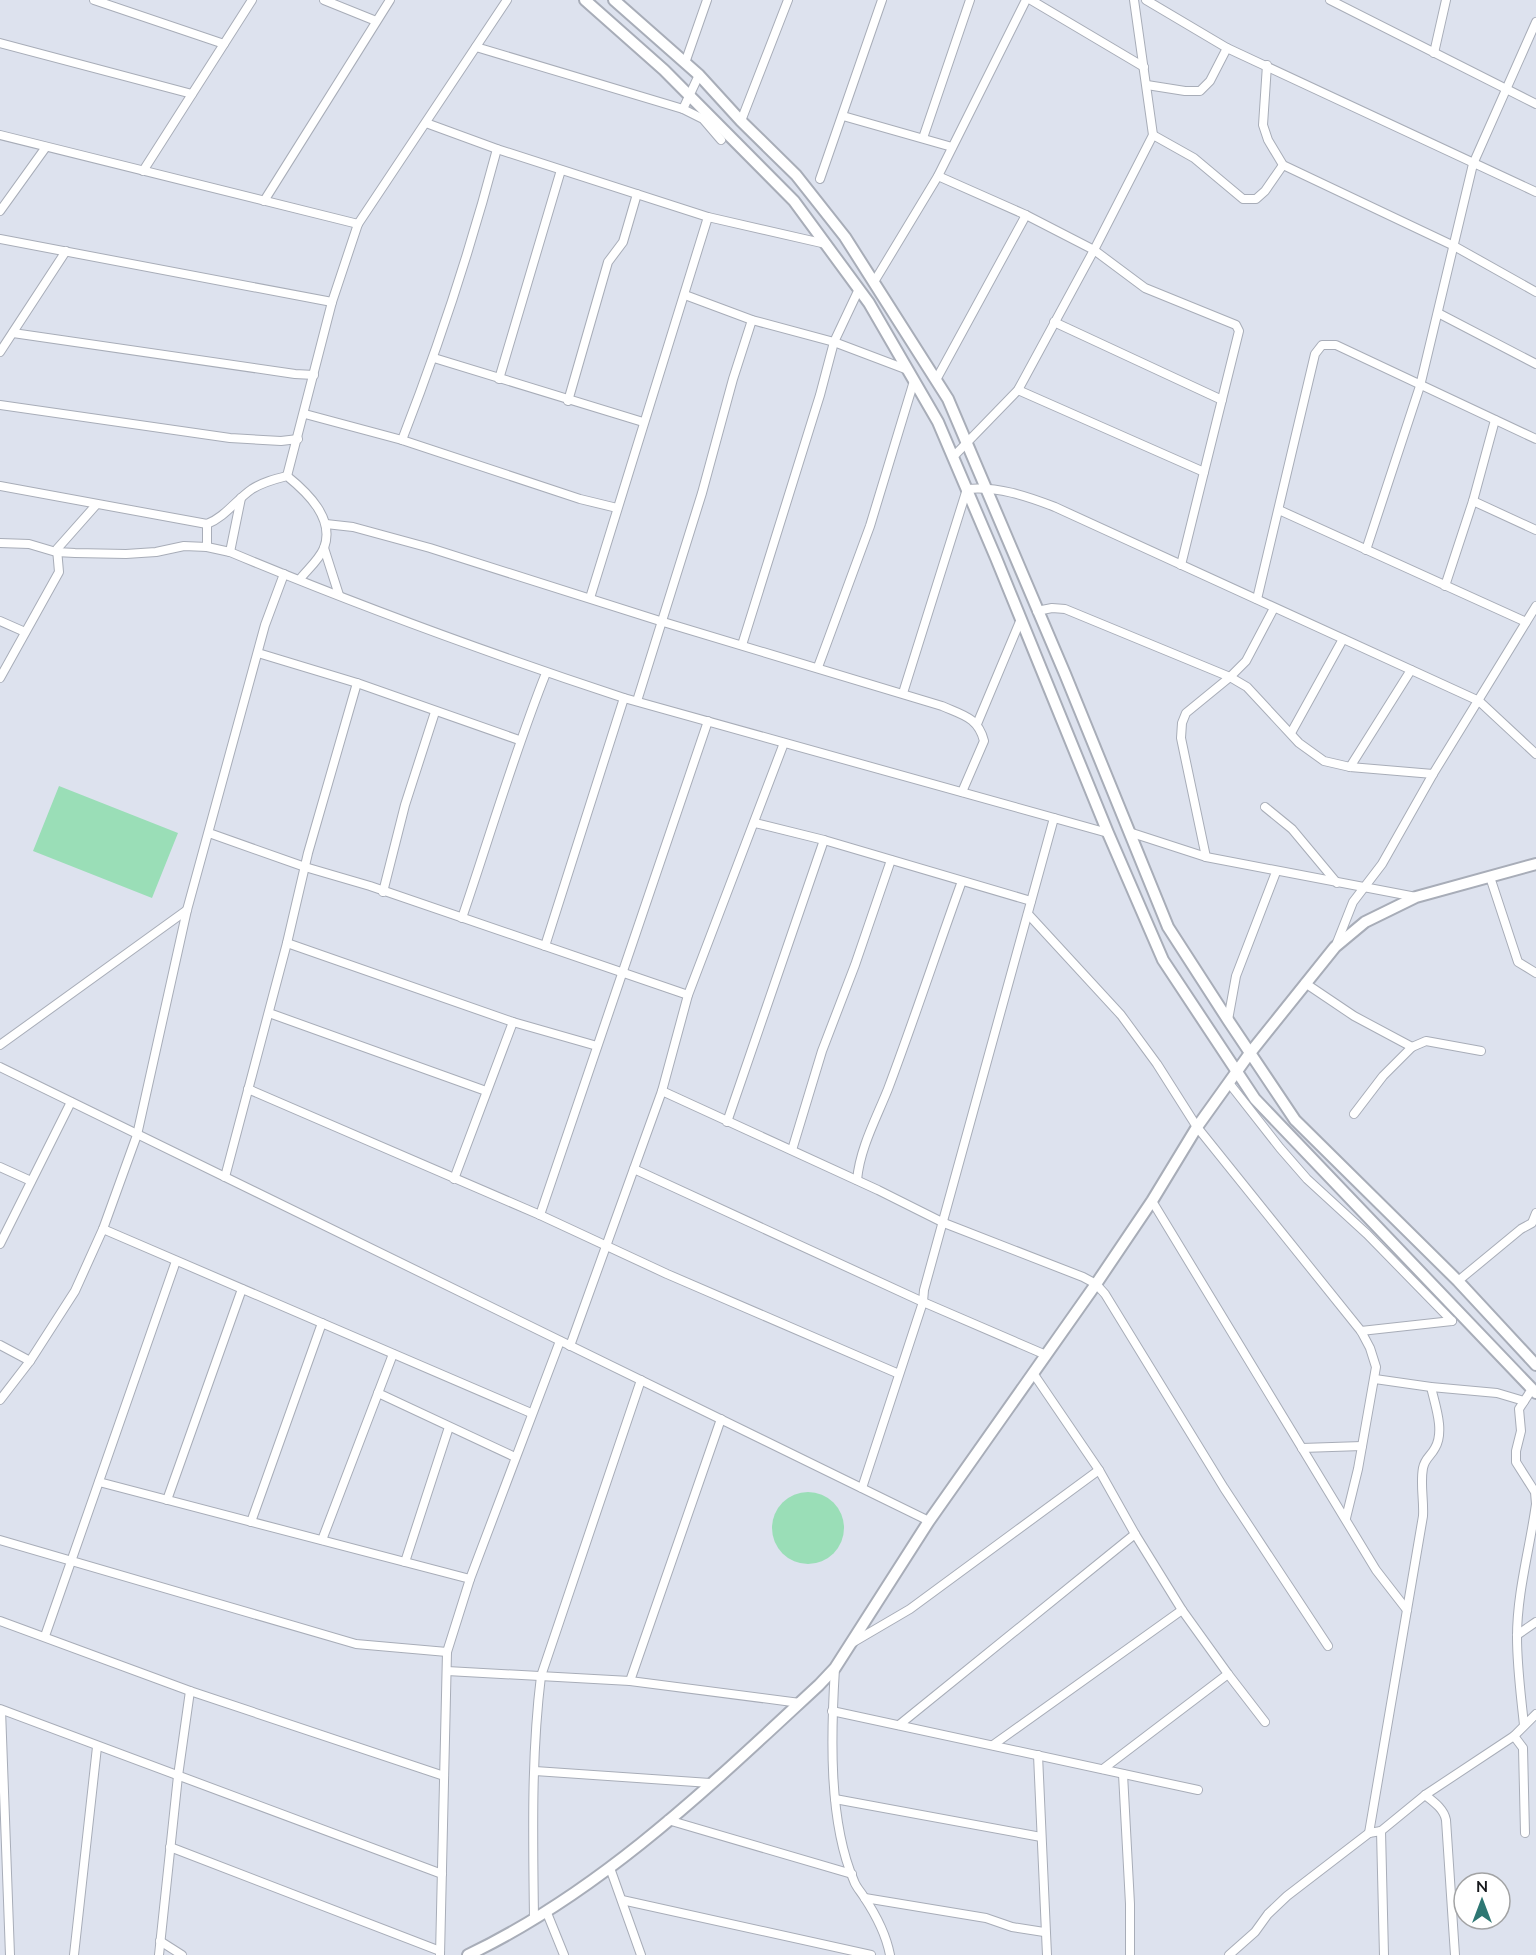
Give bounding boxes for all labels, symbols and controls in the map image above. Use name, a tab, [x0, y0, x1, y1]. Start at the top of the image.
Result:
north arrow	[1452, 1871, 1512, 1931]
text: N	[1476, 1876, 1488, 1896]

